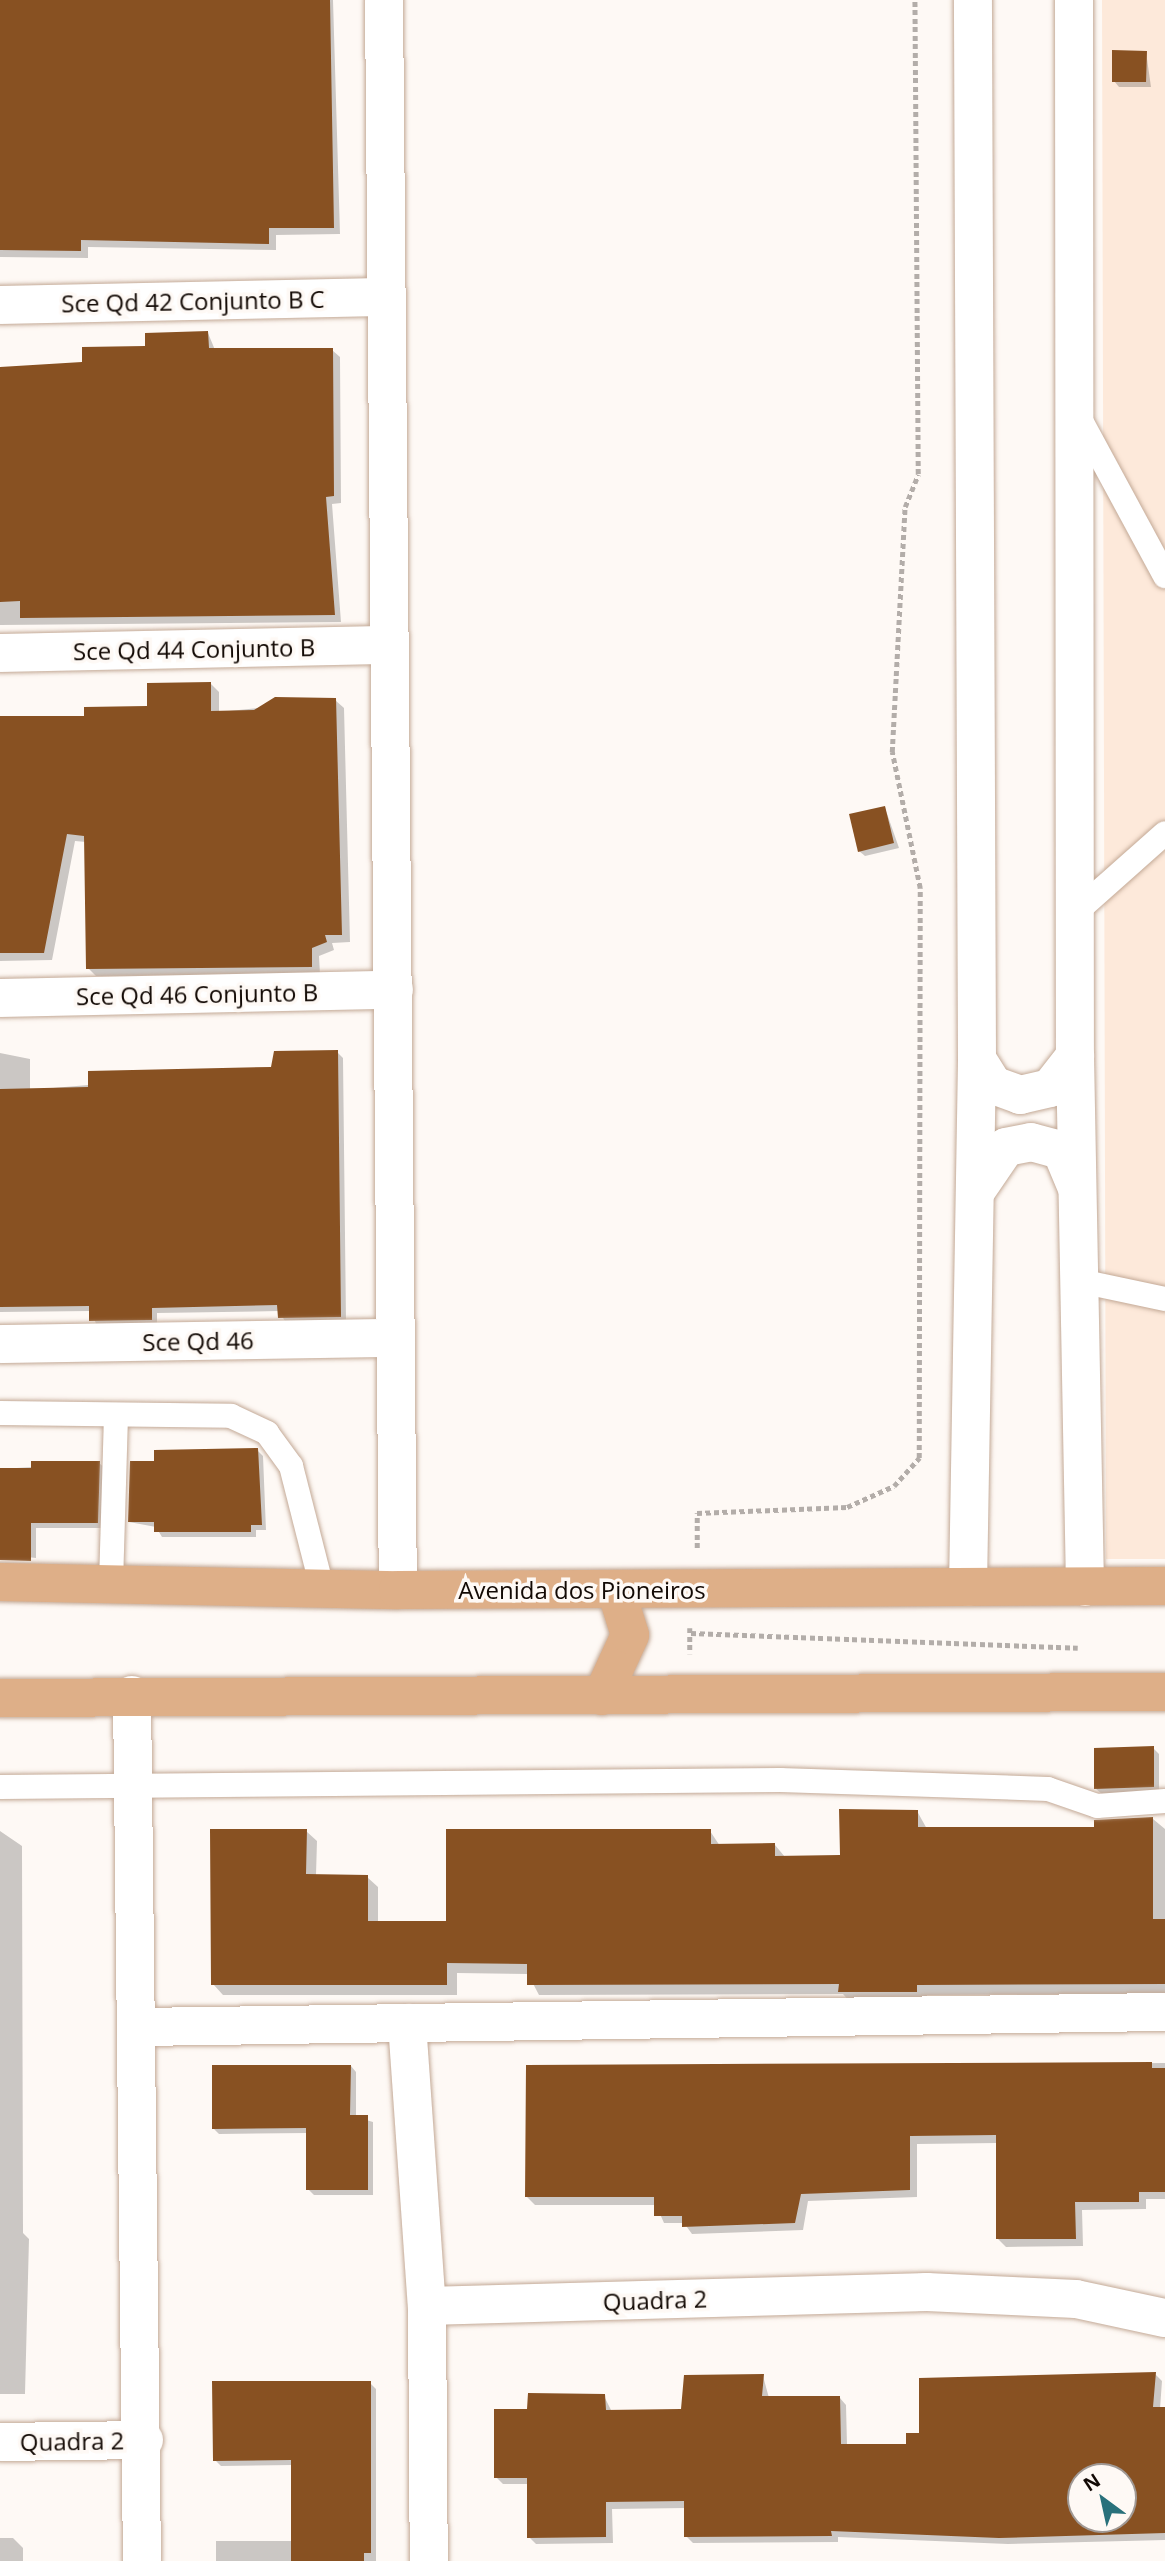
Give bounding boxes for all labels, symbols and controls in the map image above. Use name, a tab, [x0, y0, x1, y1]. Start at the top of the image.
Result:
street label: Sce Qd 42 Conjunto B C	[61, 284, 325, 318]
street label: Sce Qd 44 Conjunto B	[73, 632, 315, 666]
street label: Sce Qd 46 Conjunto B	[76, 977, 318, 1011]
street label: Sce Qd 46	[142, 1326, 254, 1356]
street label: Avenida dos Pioneiros	[458, 1576, 706, 1604]
street label: Quadra 2	[602, 2284, 708, 2316]
street label: Quadra 2	[20, 2426, 124, 2456]
north arrow	[1067, 2463, 1137, 2533]
text: N	[1078, 2467, 1105, 2497]

